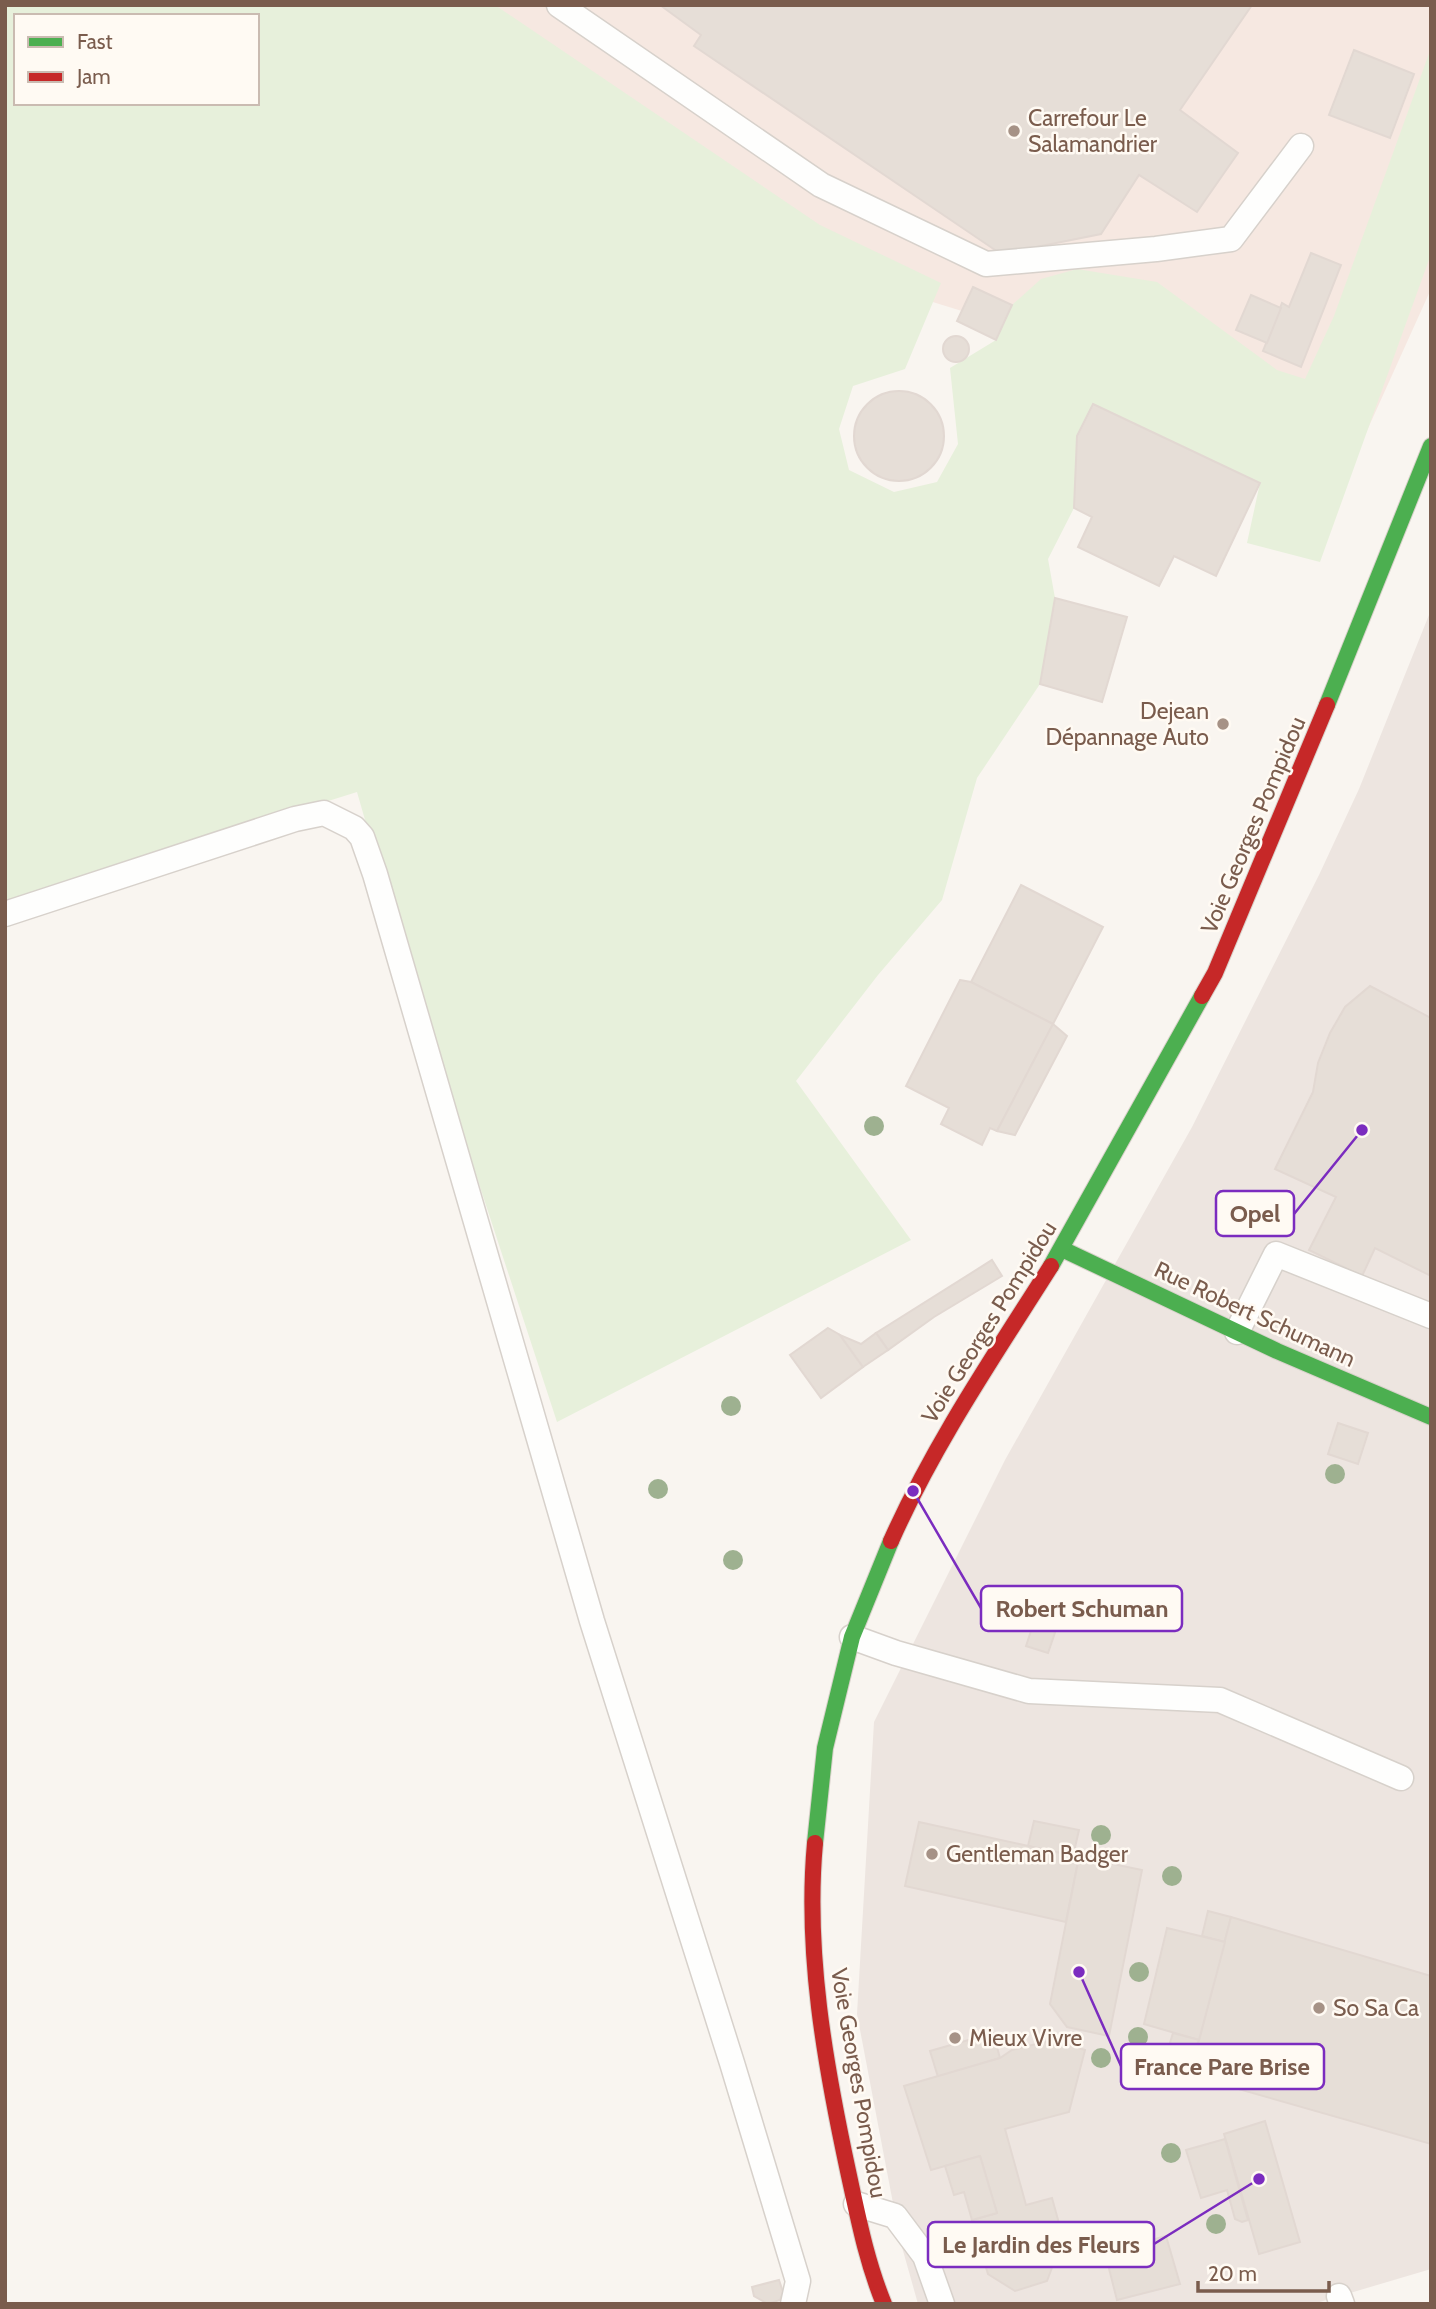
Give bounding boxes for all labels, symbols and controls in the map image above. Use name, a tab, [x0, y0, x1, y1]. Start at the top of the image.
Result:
legend	[14, 14, 259, 105]
text: Fast	[77, 29, 113, 54]
text: Jam	[76, 64, 111, 89]
place label: Carrefour Le Salamandrier	[1028, 104, 1158, 158]
marker: Carrefour Le Salamandrier	[1006, 123, 1022, 139]
place label: Dejean Dépannage Auto	[1045, 697, 1209, 751]
street label: Voie Georges Pompidou	[1195, 712, 1311, 938]
marker: Dejean Dépannage Auto	[1215, 716, 1231, 732]
callout: Opel	[1216, 1191, 1294, 1236]
text: Opel	[1230, 1199, 1280, 1228]
street label: Voie Georges Pompidou	[915, 1216, 1063, 1428]
street label: Rue Robert Schumann	[1150, 1255, 1360, 1373]
callout: Robert Schuman	[981, 1586, 1182, 1631]
text: Robert Schuman	[995, 1594, 1169, 1623]
place label: Gentleman Badger	[946, 1840, 1129, 1868]
marker: Gentleman Badger	[924, 1846, 940, 1862]
street label: Voie Georges Pompidou	[825, 1966, 893, 2200]
place label: So Sa Ca	[1333, 1994, 1419, 2022]
marker: So Sa Ca	[1311, 2000, 1327, 2016]
place label: Mieux Vivre	[969, 2024, 1082, 2052]
marker: Mieux Vivre	[947, 2030, 963, 2046]
callout: France Pare Brise	[1121, 2044, 1324, 2089]
text: France Pare Brise	[1134, 2052, 1310, 2081]
callout: Le Jardin des Fleurs	[928, 2222, 1154, 2267]
text: Le Jardin des Fleurs	[942, 2230, 1140, 2259]
scale bar	[1198, 2250, 1329, 2294]
text: 20 m	[1208, 2261, 1257, 2286]

